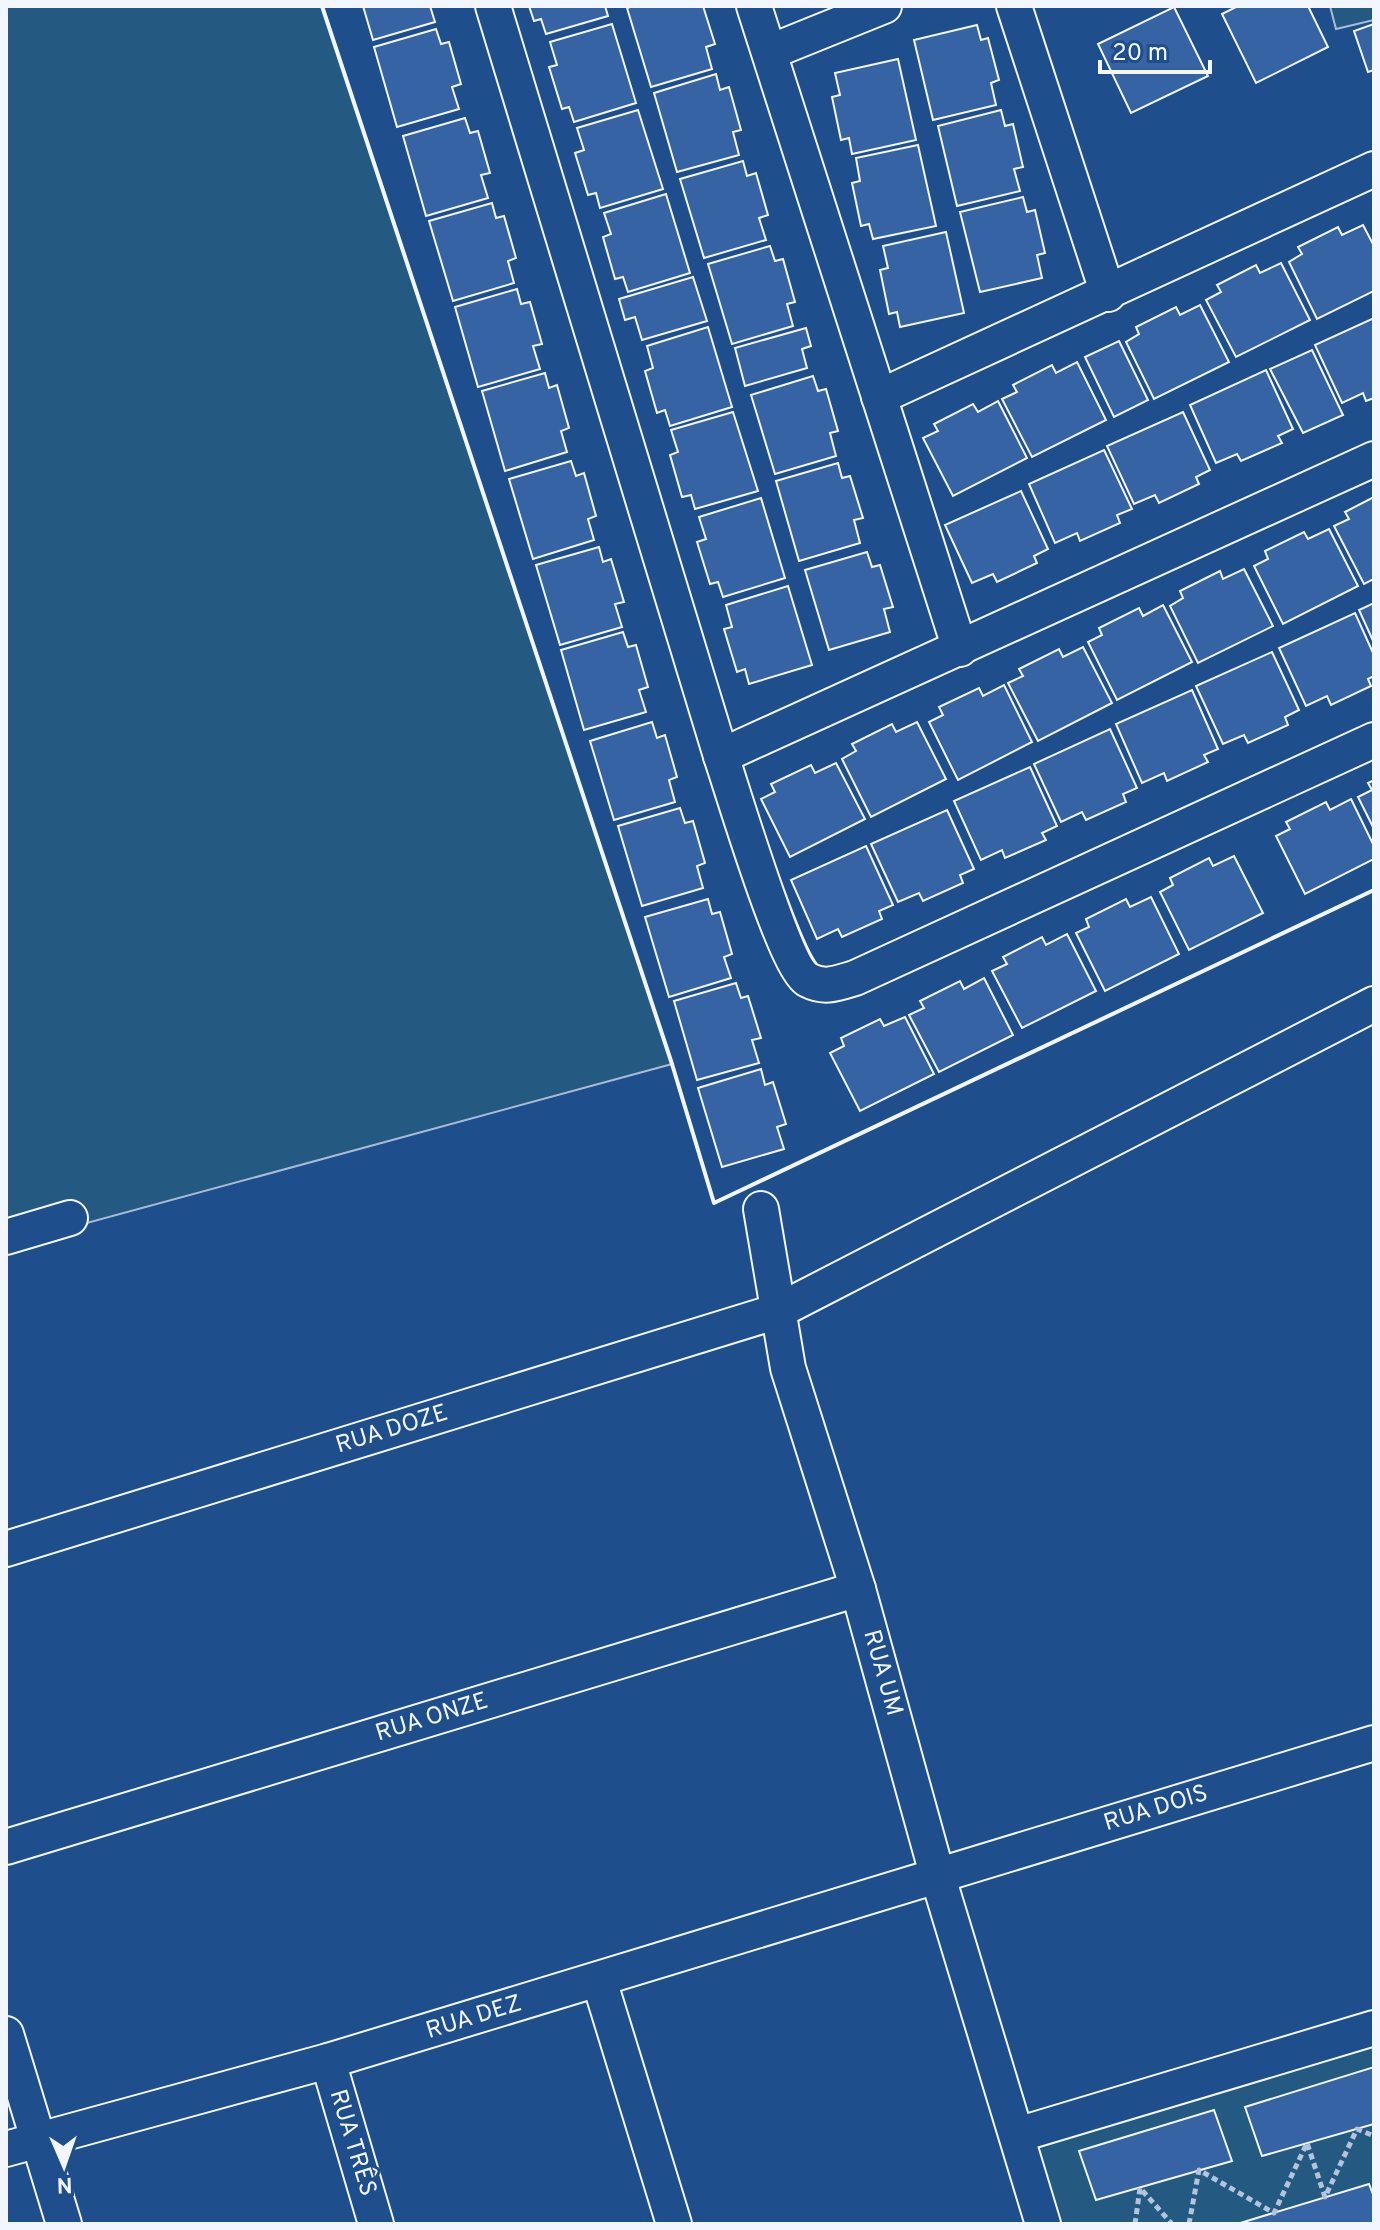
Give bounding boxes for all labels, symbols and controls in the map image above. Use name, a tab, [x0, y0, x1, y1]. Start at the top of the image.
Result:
scale bar	[1100, 24, 1210, 74]
text: 20 m	[1112, 39, 1168, 69]
street label: RUA DOZE	[332, 1399, 452, 1461]
street label: RUA UM	[855, 1627, 909, 1719]
street label: RUA ONZE	[372, 1687, 492, 1749]
street label: RUA DOIS	[1100, 1779, 1212, 1839]
street label: RUA DEZ	[423, 1989, 525, 2047]
street label: RUA TRÊS	[322, 2086, 384, 2200]
north arrow	[24, 2126, 104, 2206]
text: N	[56, 2170, 73, 2197]

